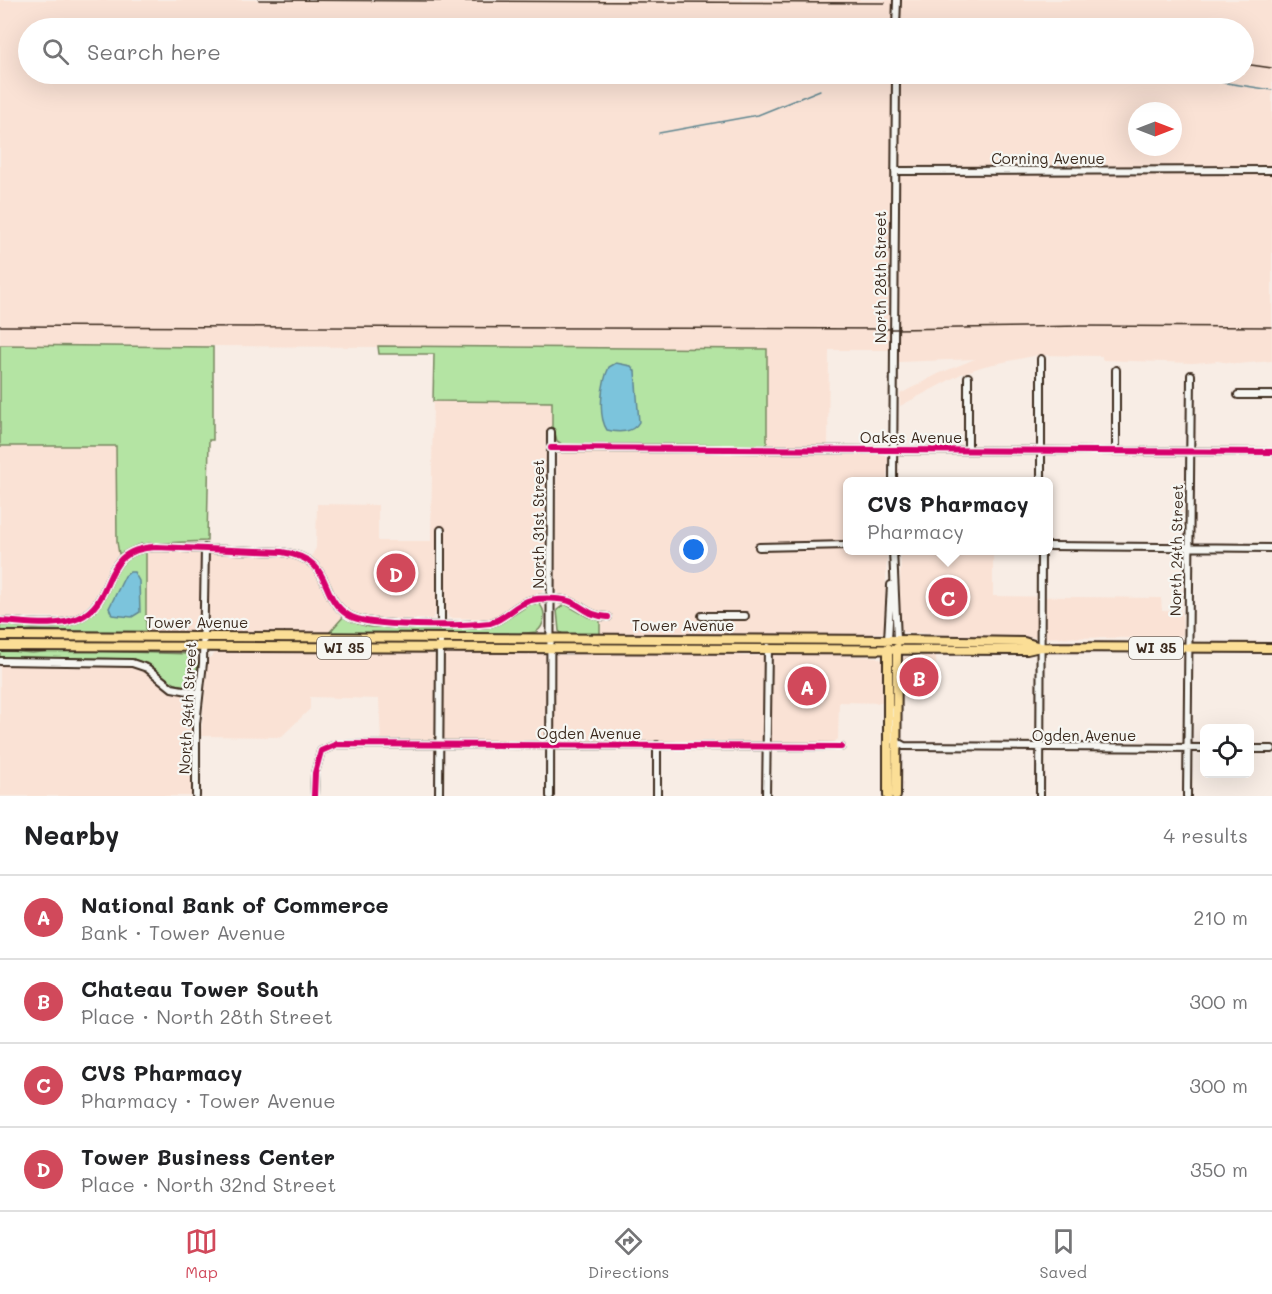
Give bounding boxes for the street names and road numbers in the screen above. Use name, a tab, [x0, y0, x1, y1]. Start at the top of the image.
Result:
street label: Corning Avenue	[991, 148, 1105, 168]
street label: North 28th Street	[870, 211, 890, 343]
street label: Oakes Avenue	[860, 427, 962, 447]
street label: North 31st Street	[528, 459, 548, 589]
street label: North 24th Street	[1165, 484, 1187, 616]
street label: Tower Avenue	[146, 612, 248, 632]
street label: Tower Avenue	[632, 615, 734, 635]
road number: WI 35	[317, 637, 371, 659]
road number: WI 35	[1129, 637, 1183, 659]
street label: North 34th Street	[174, 641, 200, 775]
street label: Ogden Avenue	[537, 723, 641, 743]
street label: Ogden Avenue	[1032, 725, 1136, 745]

